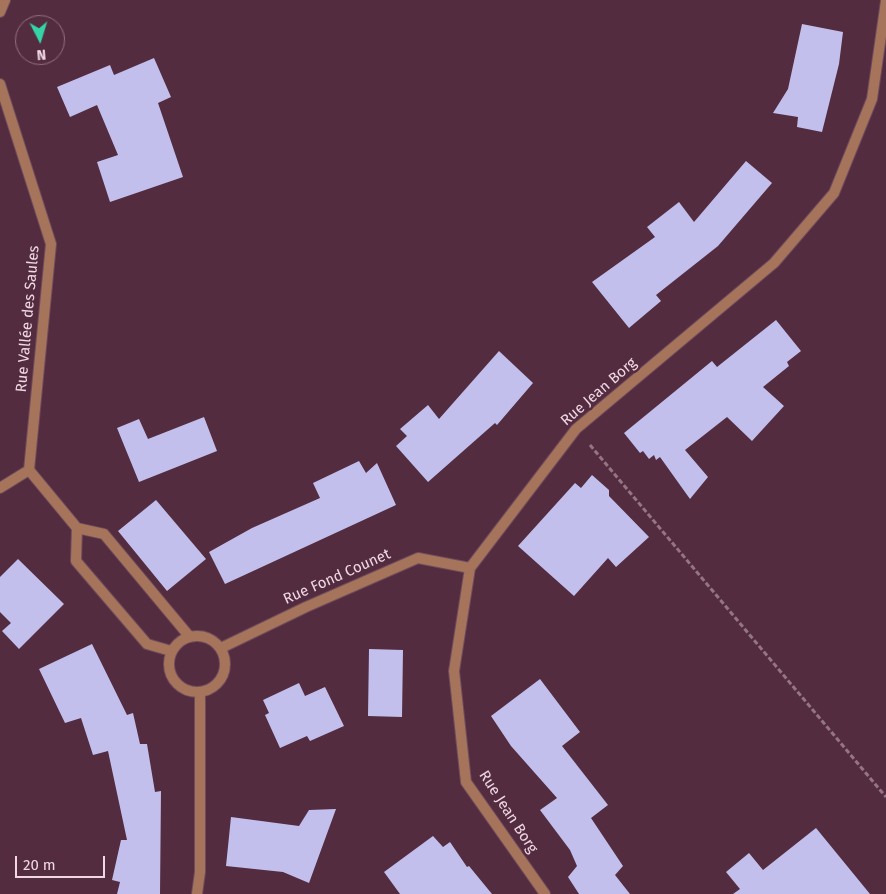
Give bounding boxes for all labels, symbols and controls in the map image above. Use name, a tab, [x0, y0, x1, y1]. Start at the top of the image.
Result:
north arrow	[15, 15, 65, 65]
text: N	[36, 46, 47, 63]
street label: Rue Vallée des Saules	[13, 245, 43, 393]
street label: Rue Jean Borg	[557, 354, 641, 430]
street label: Rue Fond Counet	[281, 545, 393, 609]
street label: Rue Jean Borg	[475, 767, 541, 857]
scale bar	[18, 846, 108, 878]
text: 20 m	[23, 856, 56, 874]

